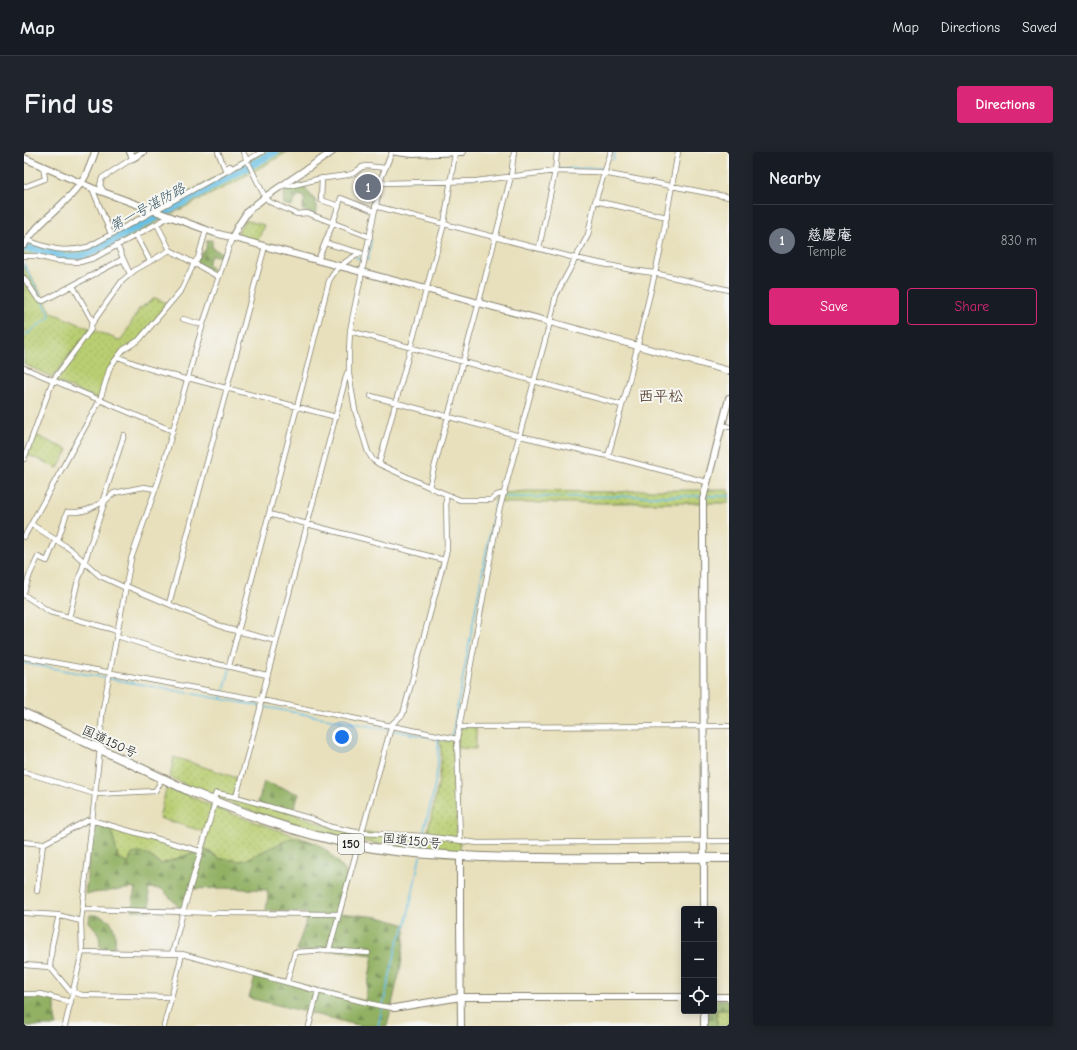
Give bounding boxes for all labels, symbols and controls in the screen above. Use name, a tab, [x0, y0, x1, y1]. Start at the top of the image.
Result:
text: Map	[20, 17, 55, 39]
text: Map	[892, 19, 919, 36]
text: Directions	[941, 19, 1000, 36]
text: Saved	[1022, 19, 1057, 36]
button: Directions	[957, 86, 1053, 123]
text: Find us	[24, 88, 113, 120]
text: Nearby	[769, 169, 820, 188]
pin: 1	[355, 172, 381, 202]
water label: 第一号湛防路	[106, 179, 189, 235]
text: 慈慶庵	[807, 226, 852, 244]
text: 1	[779, 233, 785, 248]
text: 830 m	[1001, 233, 1037, 248]
text: Temple	[807, 244, 846, 259]
button: Save	[769, 288, 899, 325]
button: Share	[907, 288, 1037, 325]
district label: 西平松	[638, 387, 684, 405]
street label: 国道150号	[80, 722, 140, 761]
your location	[332, 727, 352, 747]
street label: 国道150号	[382, 830, 442, 851]
road number: 150	[338, 834, 364, 854]
map controls	[681, 906, 717, 1014]
button: +	[681, 906, 717, 942]
button: −	[681, 942, 717, 978]
button: locate	[681, 978, 717, 1014]

